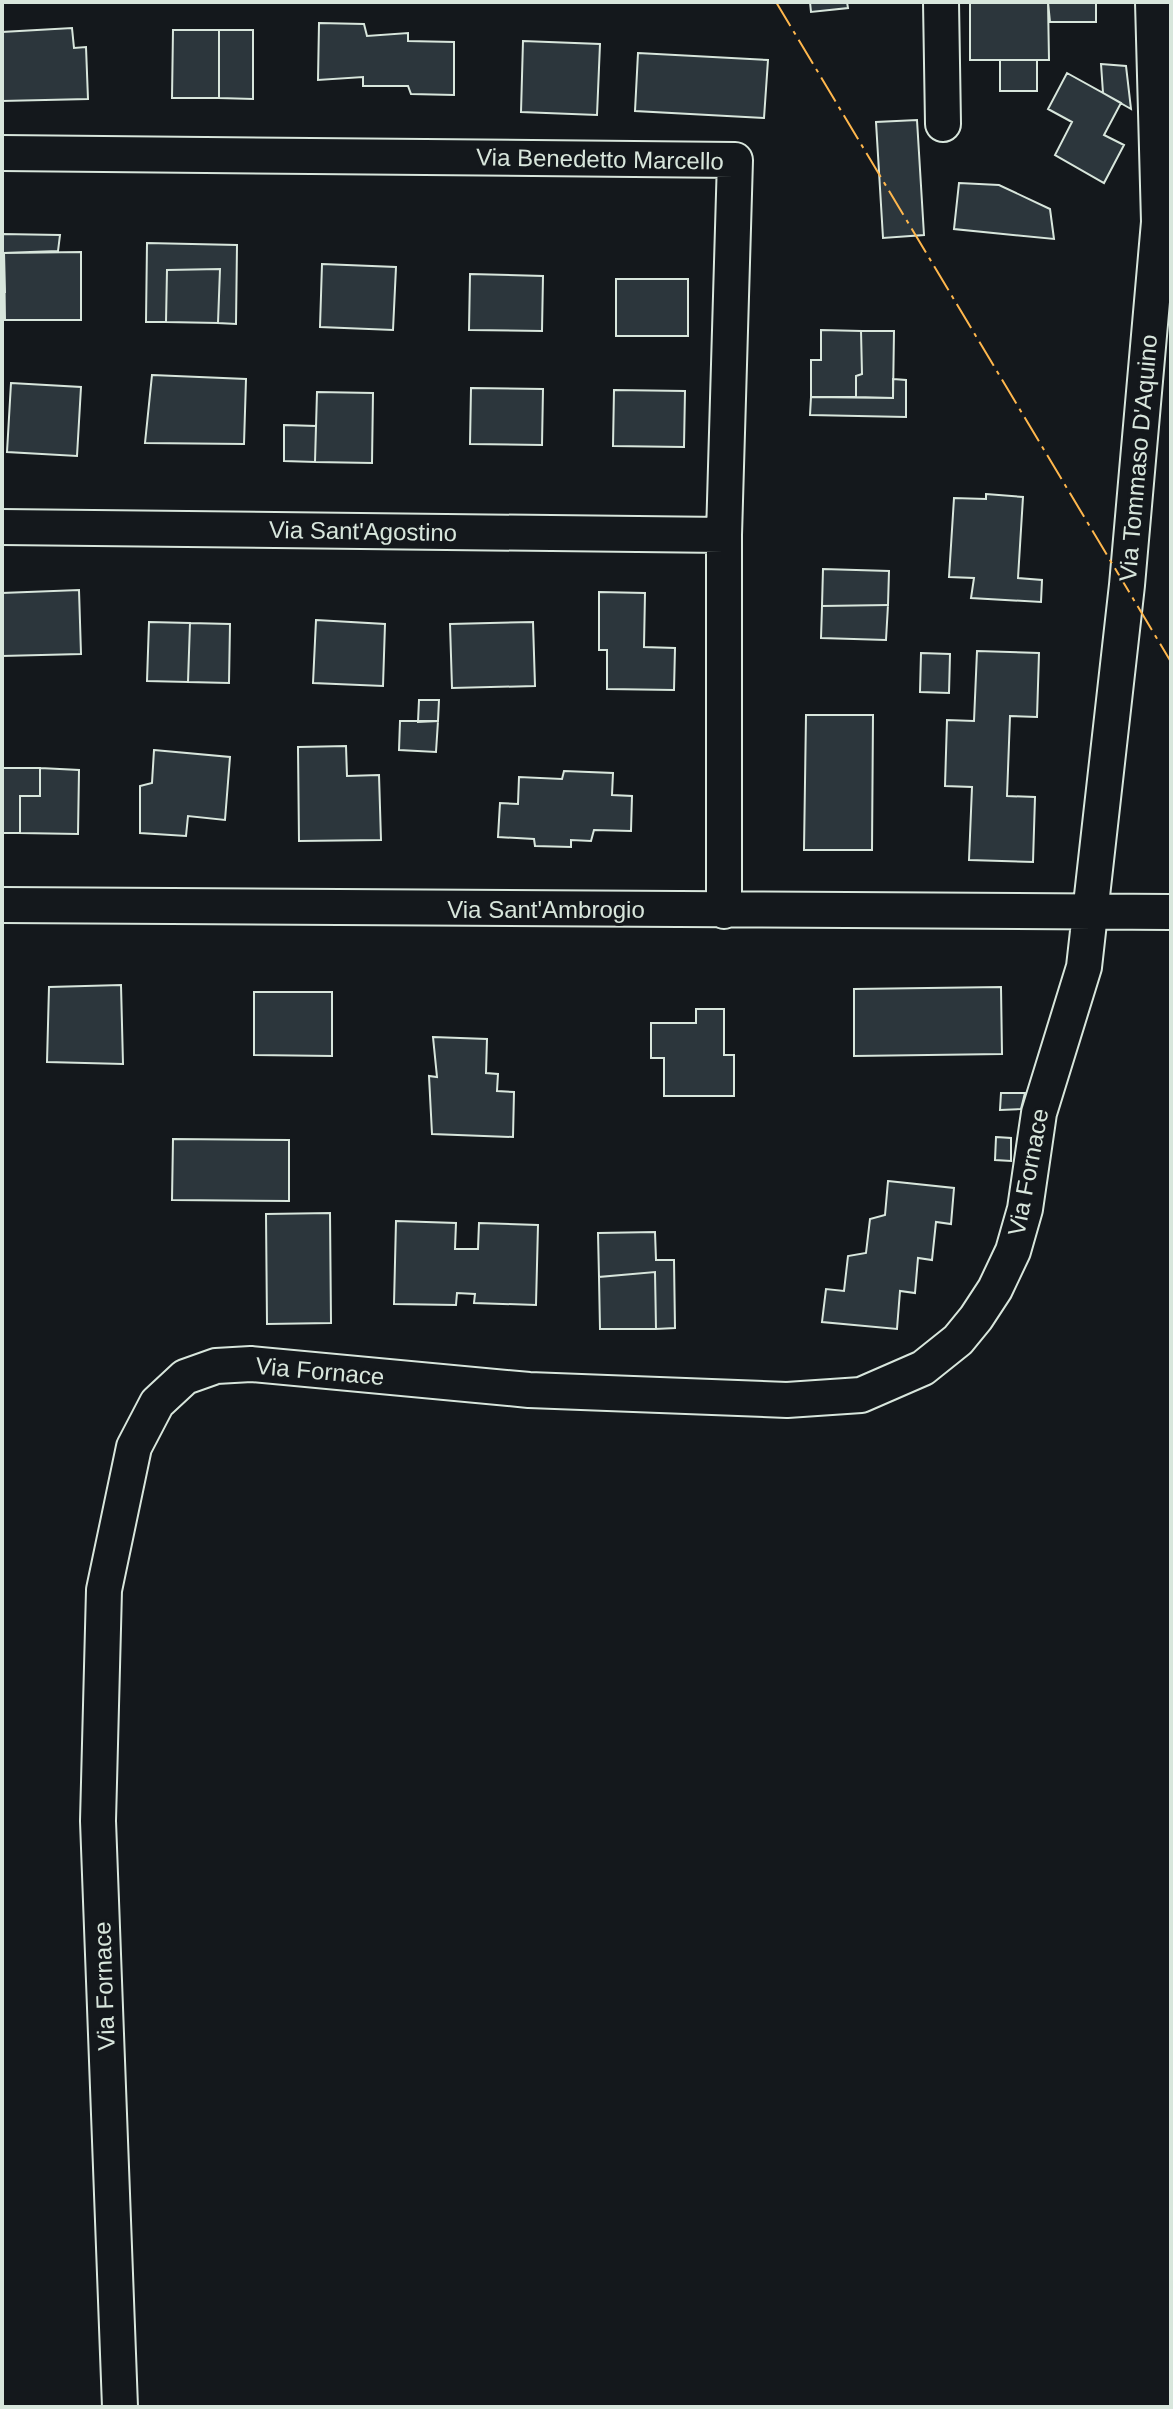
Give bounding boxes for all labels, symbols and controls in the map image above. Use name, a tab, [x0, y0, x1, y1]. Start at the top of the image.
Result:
street label: Via Benedetto Marcello	[476, 143, 724, 175]
street label: Via Tommaso D'Aquino	[1114, 333, 1162, 583]
street label: Via Sant'Agostino	[269, 516, 457, 546]
street label: Via Sant'Ambrogio	[447, 896, 645, 923]
street label: Via Fornace	[1002, 1106, 1054, 1238]
street label: Via Fornace	[255, 1352, 385, 1390]
street label: Via Fornace	[88, 1921, 120, 2051]

